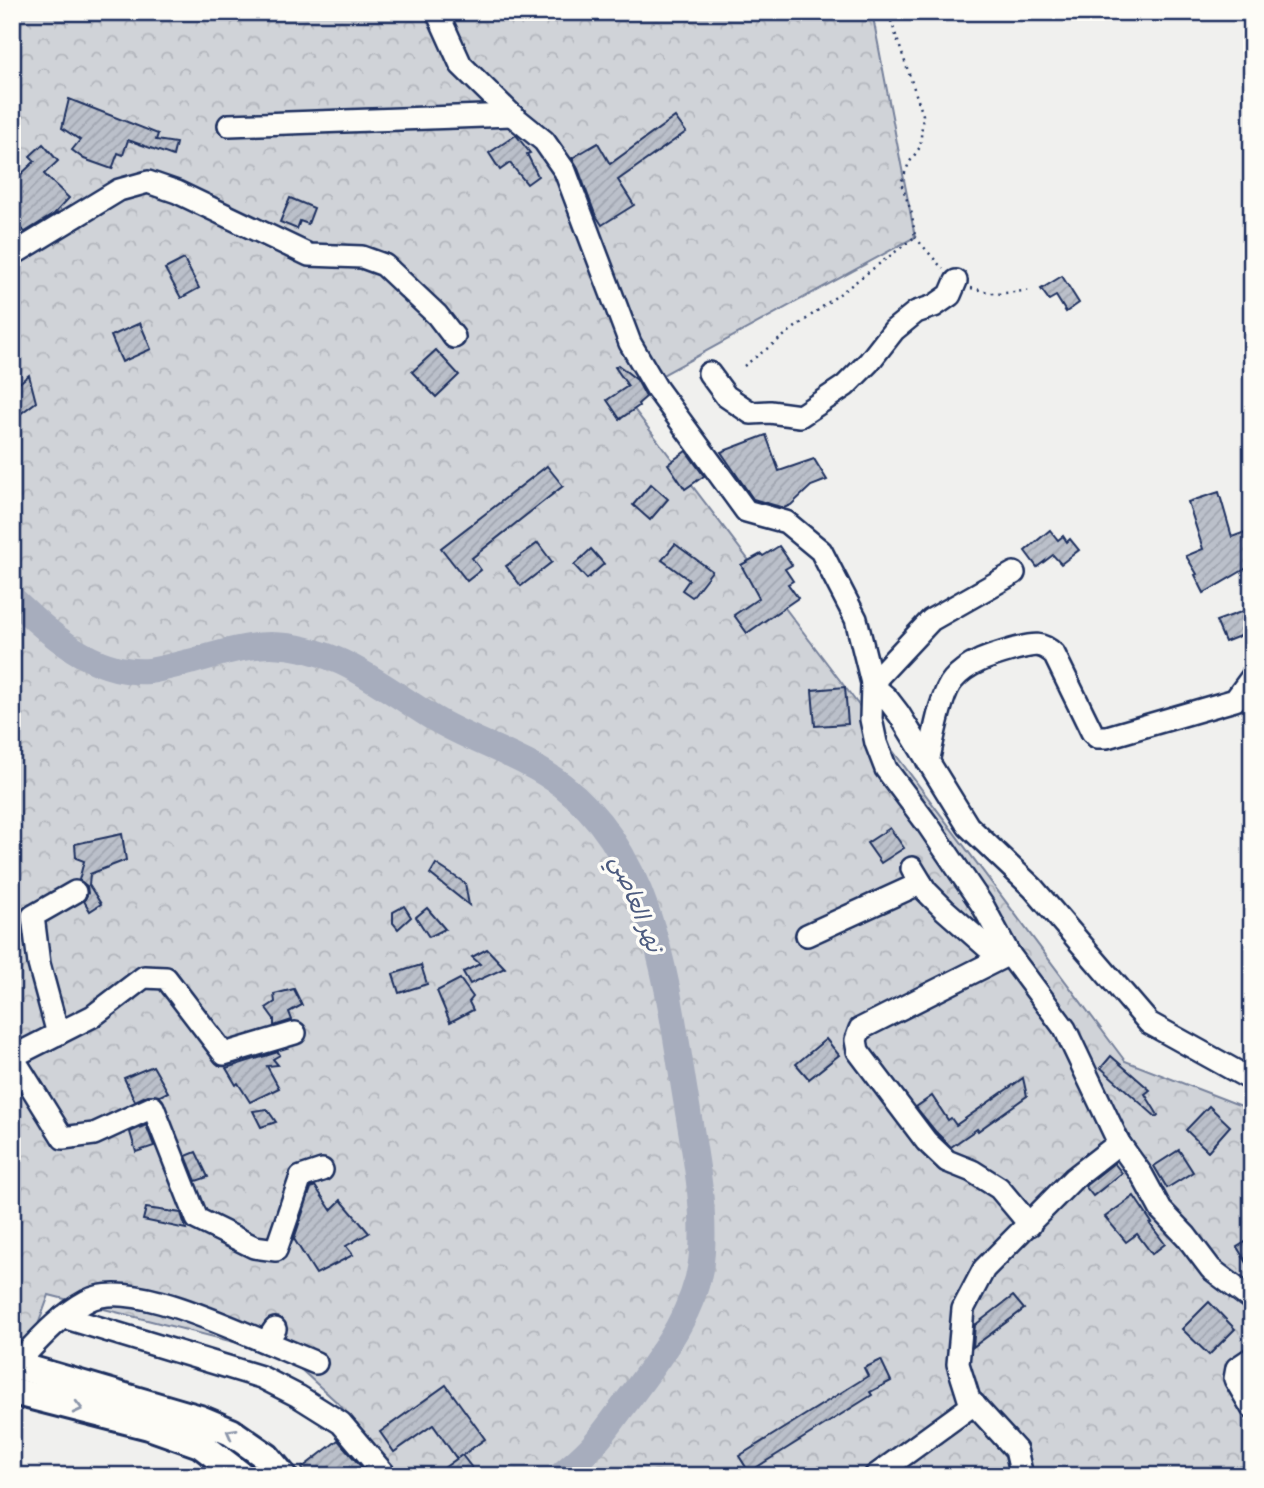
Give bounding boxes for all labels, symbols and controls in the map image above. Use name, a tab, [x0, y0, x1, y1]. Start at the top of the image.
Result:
water label: نهر العاصي	[599, 850, 672, 960]
one-way arrow	[72, 1400, 84, 1414]
one-way arrow	[225, 1428, 238, 1441]

